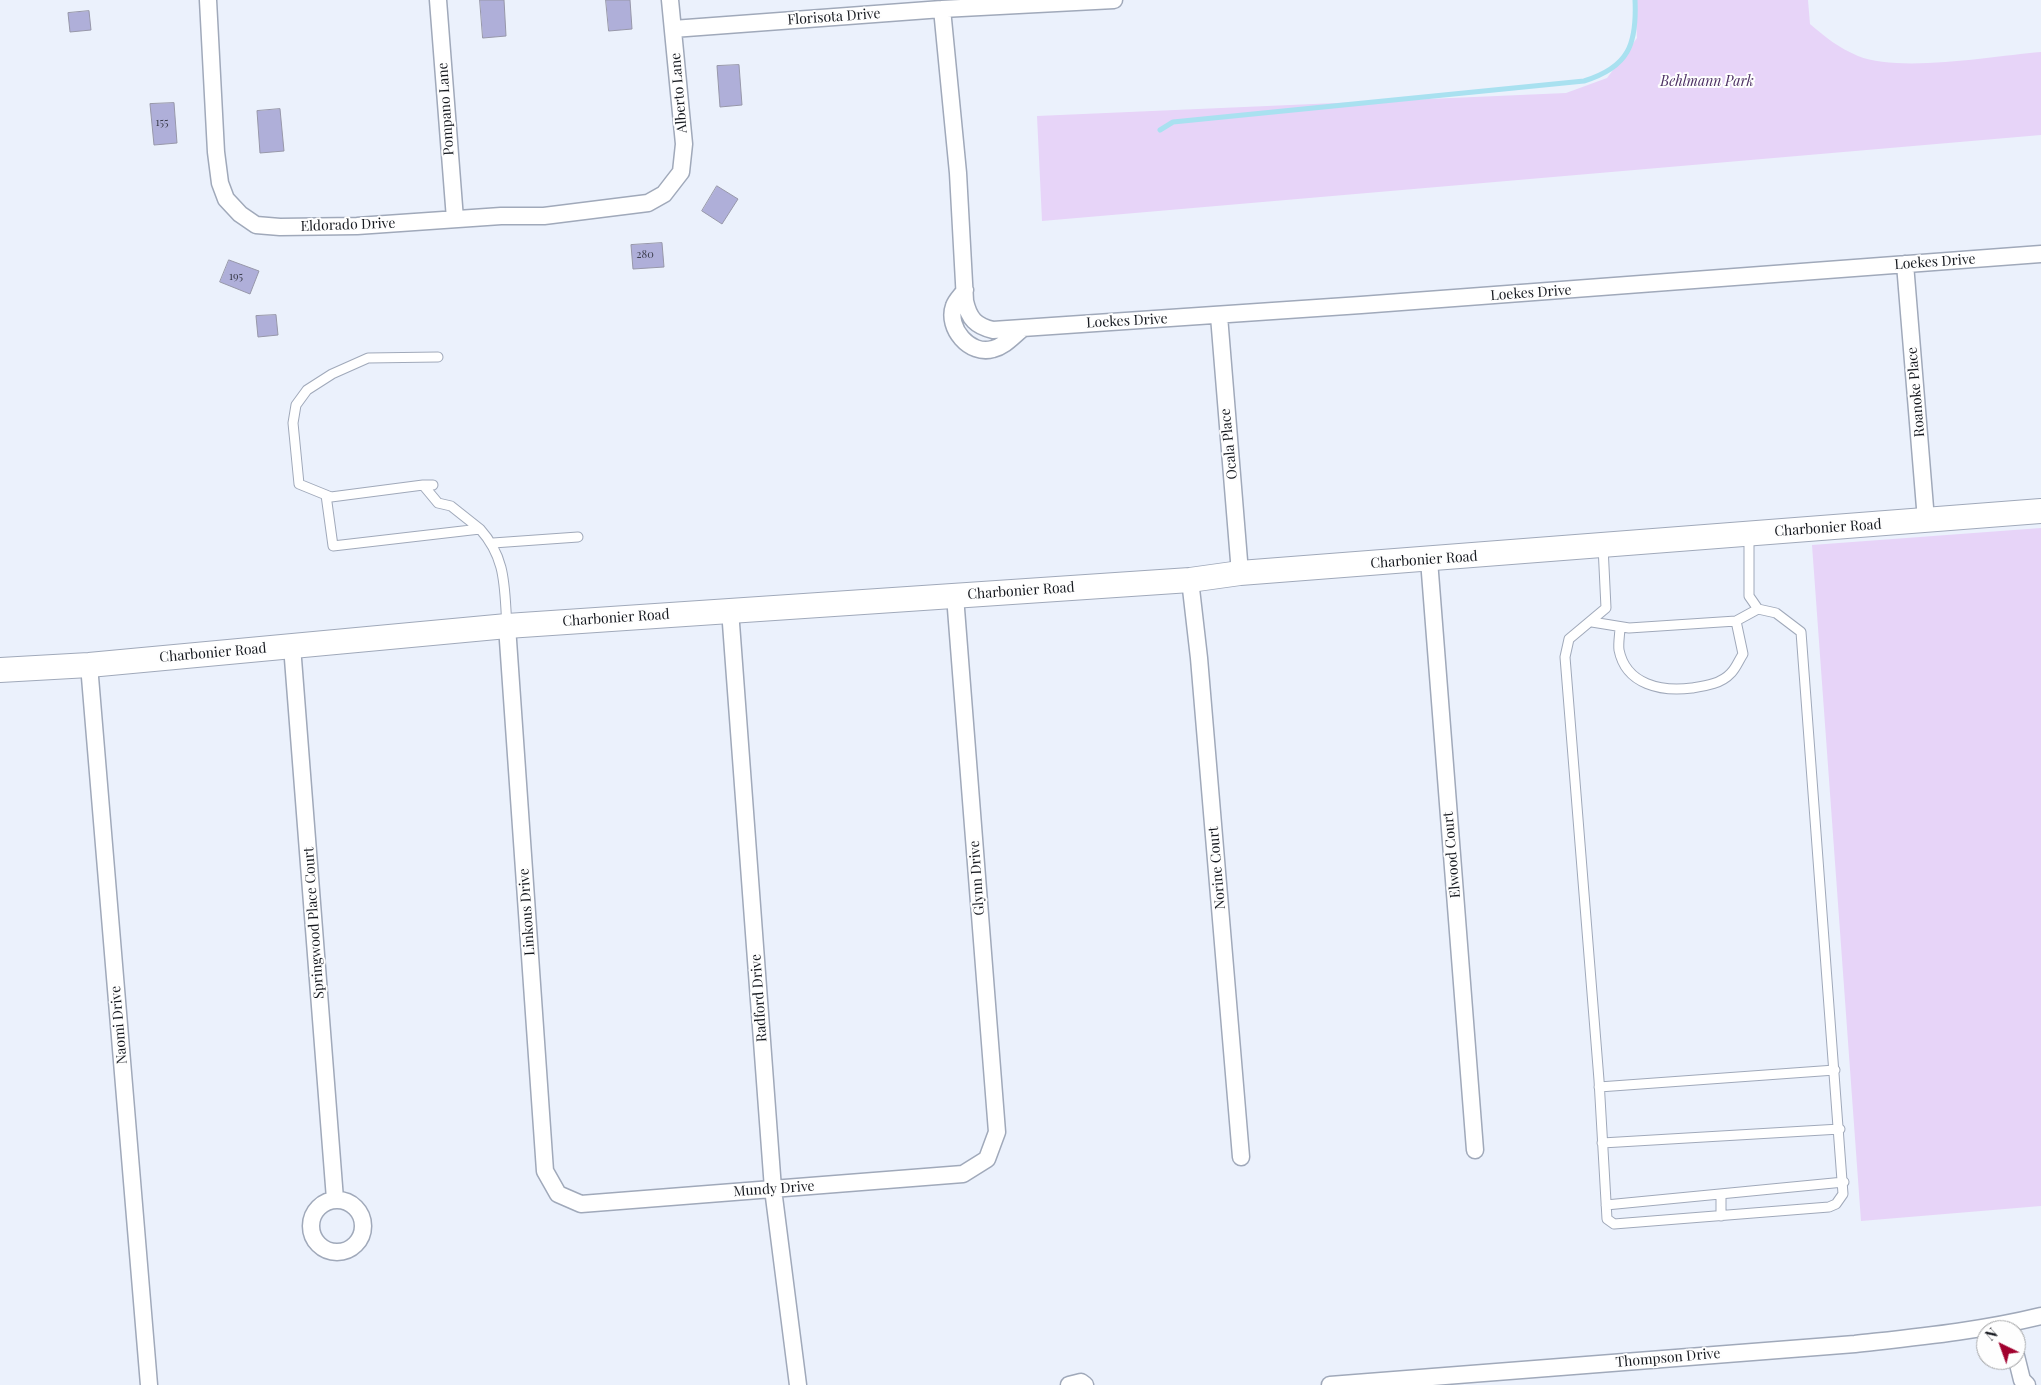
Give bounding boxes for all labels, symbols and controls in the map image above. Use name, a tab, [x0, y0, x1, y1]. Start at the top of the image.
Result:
street label: Florisota Drive	[787, 5, 881, 29]
street label: Alberto Lane	[667, 52, 691, 134]
street label: Pompano Lane	[434, 62, 458, 156]
park label: Behlmann Park	[1660, 74, 1754, 90]
house number: 155	[155, 116, 169, 130]
street label: Eldorado Drive	[300, 215, 396, 235]
house number: 280	[636, 248, 654, 262]
street label: Loekes Drive	[1894, 251, 1976, 273]
house number: 195	[229, 270, 243, 284]
street label: Loekes Drive	[1490, 282, 1572, 304]
street label: Loekes Drive	[1086, 310, 1168, 332]
street label: Roanoke Place	[1904, 346, 1928, 438]
street label: Ocala Place	[1217, 408, 1241, 480]
street label: Charbonier Road	[1774, 516, 1882, 540]
street label: Charbonier Road	[1370, 548, 1478, 572]
street label: Charbonier Road	[967, 579, 1075, 603]
street label: Charbonier Road	[562, 606, 670, 630]
street label: Charbonier Road	[159, 640, 267, 666]
street label: Elwood Court	[1440, 811, 1464, 899]
street label: Norine Court	[1205, 826, 1229, 910]
street label: Glynn Drive	[966, 840, 988, 916]
street label: Springwood Place Court	[300, 847, 328, 999]
street label: Linkous Drive	[516, 868, 538, 956]
street label: Radford Drive	[748, 953, 770, 1043]
street label: Naomi Drive	[107, 985, 131, 1065]
street label: Mundy Drive	[733, 1178, 815, 1200]
north arrow	[1976, 1320, 2026, 1370]
text: N	[1981, 1324, 2001, 1345]
street label: Thompson Drive	[1615, 1345, 1721, 1371]

